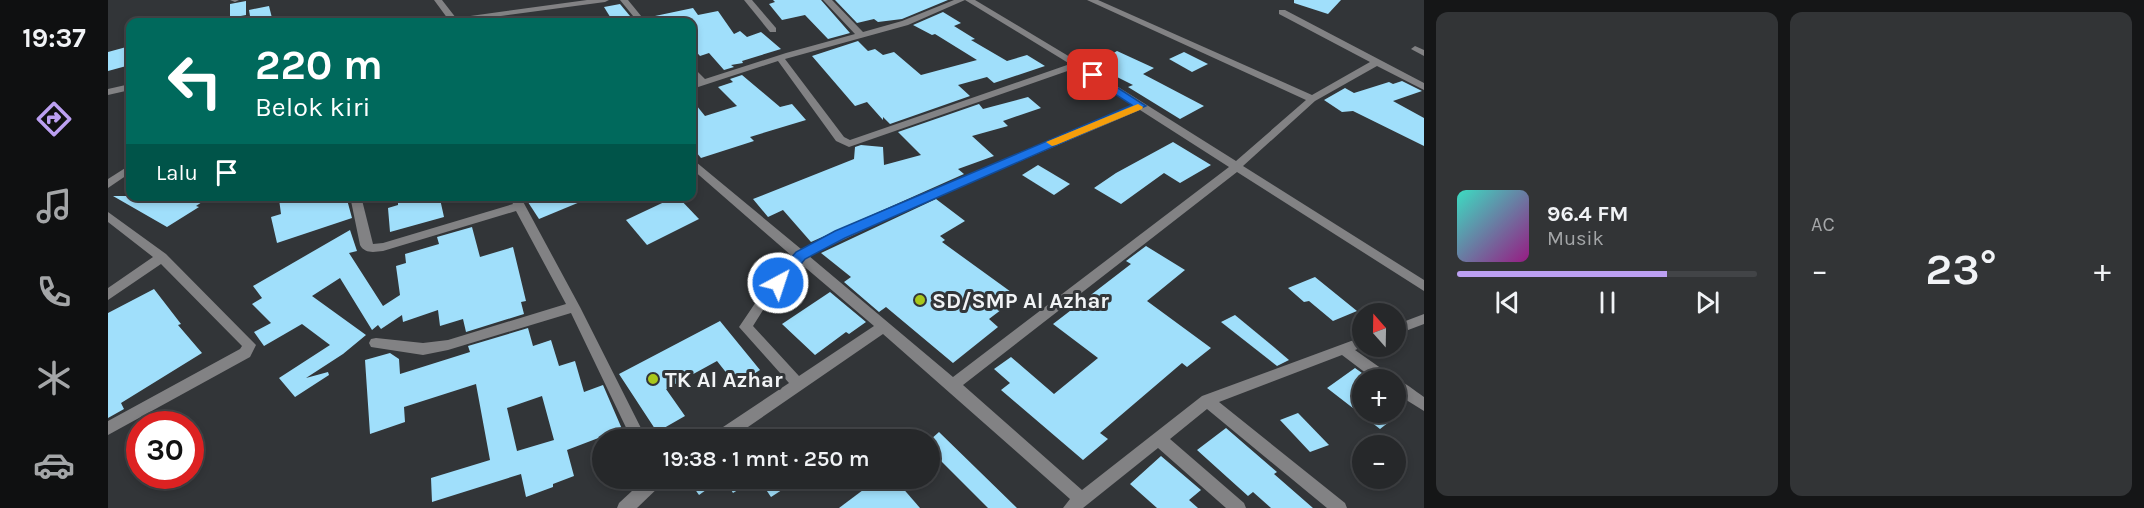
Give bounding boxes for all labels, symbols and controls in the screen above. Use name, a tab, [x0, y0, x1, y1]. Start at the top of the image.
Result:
text: 19:37	[22, 22, 86, 54]
text: 220 m	[255, 40, 383, 90]
icon: left	[156, 42, 234, 120]
pin	[1067, 49, 1118, 100]
icon: arrive	[1076, 58, 1109, 91]
text: Belok kiri	[255, 91, 371, 123]
icon: directions	[33, 98, 75, 140]
icon: arrive	[210, 156, 243, 189]
text: Lalu	[156, 160, 198, 186]
icon: music	[33, 185, 75, 227]
text: 96.4 FM	[1547, 201, 1628, 227]
text: AC	[1811, 213, 1835, 236]
text: Musik	[1547, 227, 1604, 250]
text: 23°	[1925, 243, 1997, 295]
position arrow	[746, 251, 810, 315]
text: −	[1811, 251, 1828, 289]
text: +	[2094, 251, 2111, 289]
icon: phone	[33, 271, 75, 313]
icon: previous	[1491, 286, 1524, 319]
icon: pause	[1591, 286, 1624, 319]
icon: next	[1691, 286, 1724, 319]
place label: SD/SMP Al Azhar	[932, 288, 1109, 314]
marker: SD/SMP Al Azhar	[913, 293, 927, 307]
north arrow	[1352, 303, 1406, 357]
map controls	[1352, 303, 1406, 489]
icon: climate	[33, 357, 75, 399]
place label: TK Al Azhar	[665, 367, 783, 393]
button: +	[1352, 369, 1406, 423]
marker: TK Al Azhar	[646, 372, 660, 386]
speed limit sign: 30	[126, 411, 204, 489]
button: −	[1352, 435, 1406, 489]
icon: car	[33, 444, 75, 486]
text: 19:38 · 1 mnt · 250 m	[663, 446, 870, 472]

